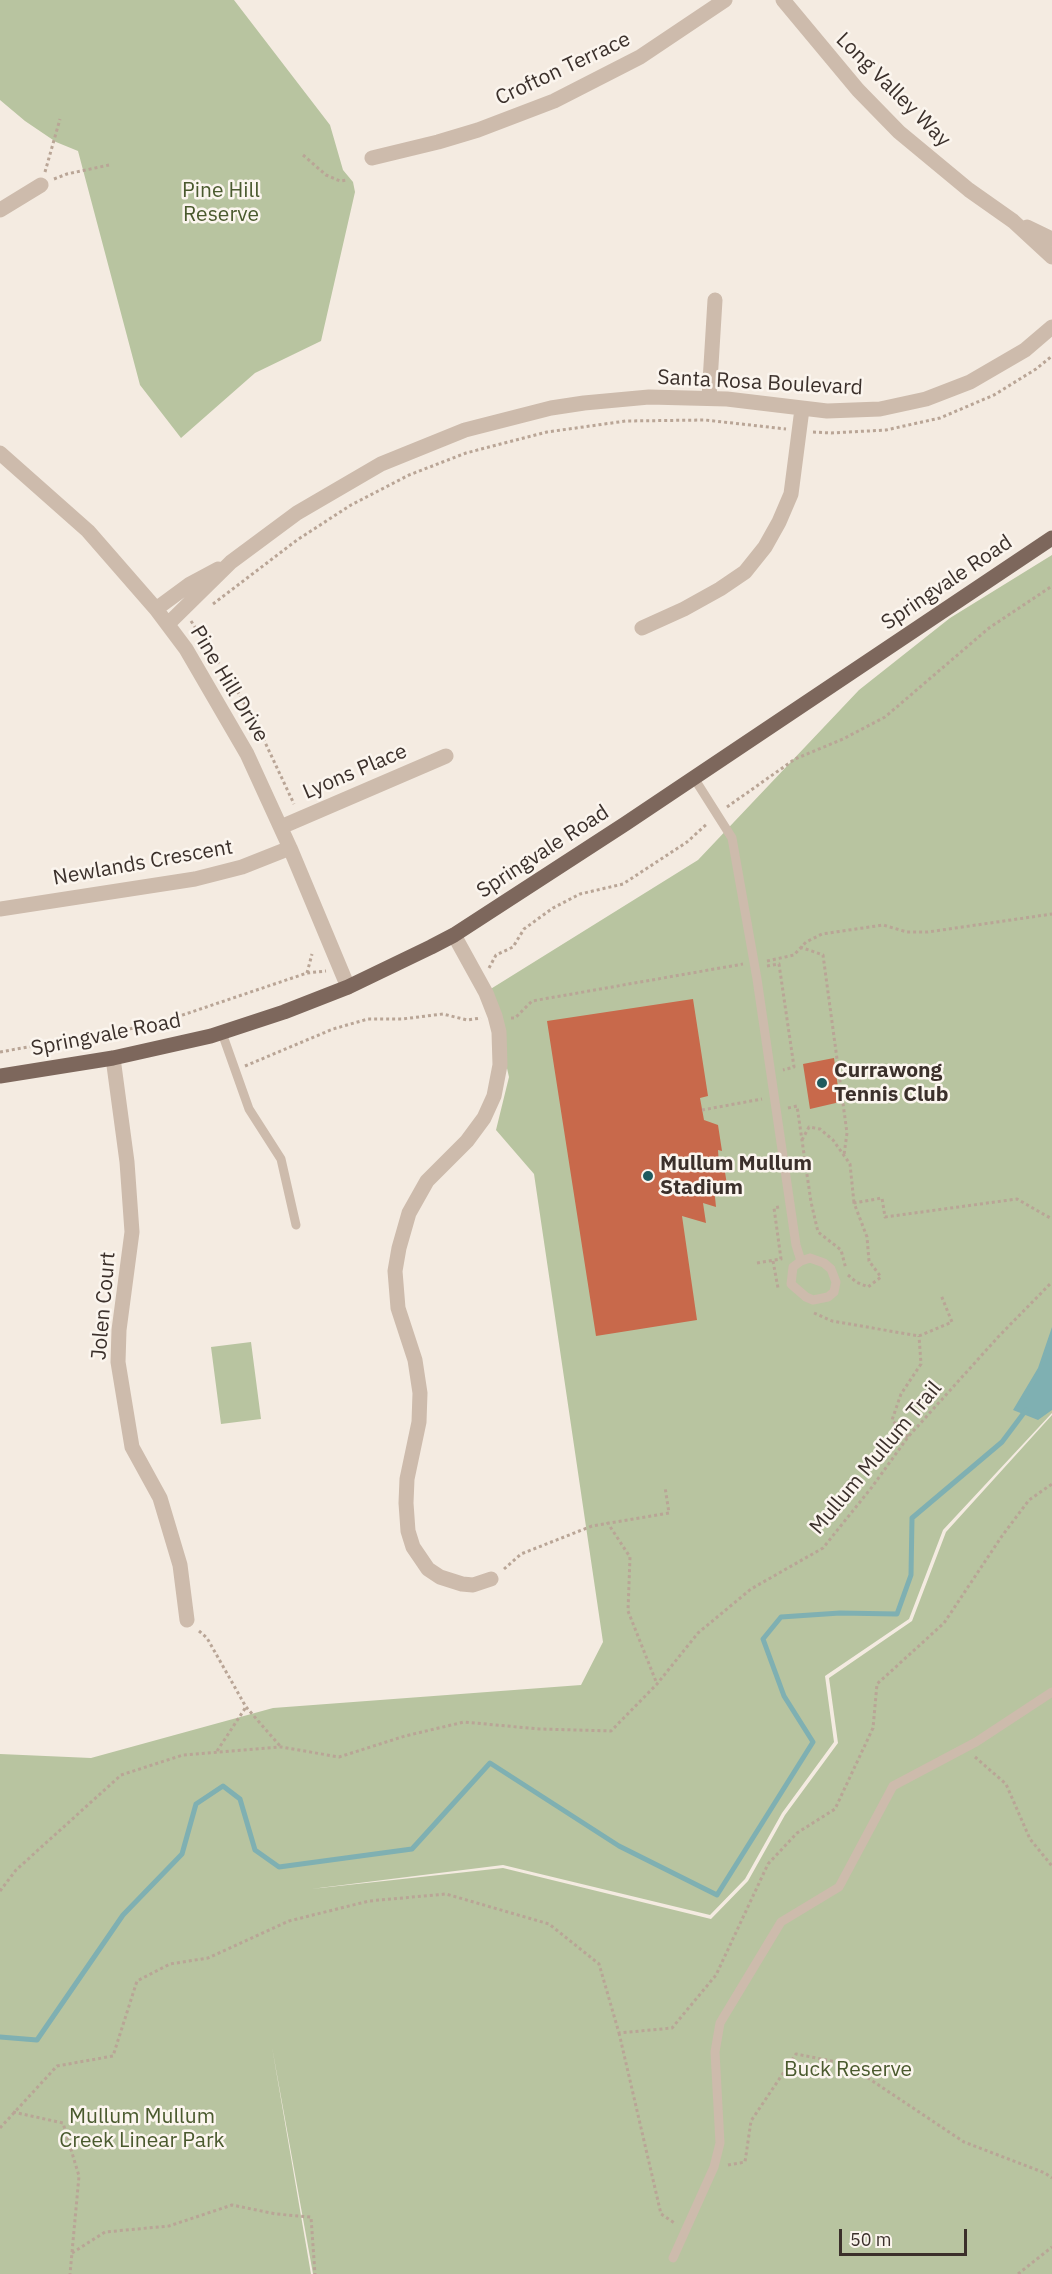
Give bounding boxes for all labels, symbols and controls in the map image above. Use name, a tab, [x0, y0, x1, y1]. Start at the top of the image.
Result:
street label: Crofton Terrace	[492, 27, 634, 111]
street label: Long Valley Way	[830, 27, 956, 153]
park label: Pine Hill Reserve	[182, 178, 260, 228]
street label: Santa Rosa Boulevard	[657, 365, 863, 401]
street label: Springvale Road	[877, 530, 1017, 636]
street label: Pine Hill Drive	[184, 621, 274, 747]
street label: Lyons Place	[299, 739, 411, 805]
street label: Springvale Road	[472, 800, 614, 904]
street label: Newlands Crescent	[51, 835, 235, 891]
street label: Springvale Road	[29, 1008, 183, 1062]
place label: Currawong Tennis Club	[834, 1058, 949, 1108]
marker: Currawong Tennis Club	[815, 1076, 829, 1090]
place label: Mullum Mullum Stadium	[660, 1151, 812, 1201]
marker: Mullum Mullum Stadium	[641, 1169, 655, 1183]
street label: Jolen Court	[87, 1251, 121, 1361]
street label: Mullum Mullum Trail	[805, 1376, 947, 1540]
park label: Buck Reserve	[784, 2057, 912, 2083]
park label: Mullum Mullum Creek Linear Park	[59, 2104, 225, 2154]
scale bar	[842, 2217, 970, 2255]
text: 50 m	[850, 2228, 892, 2251]

